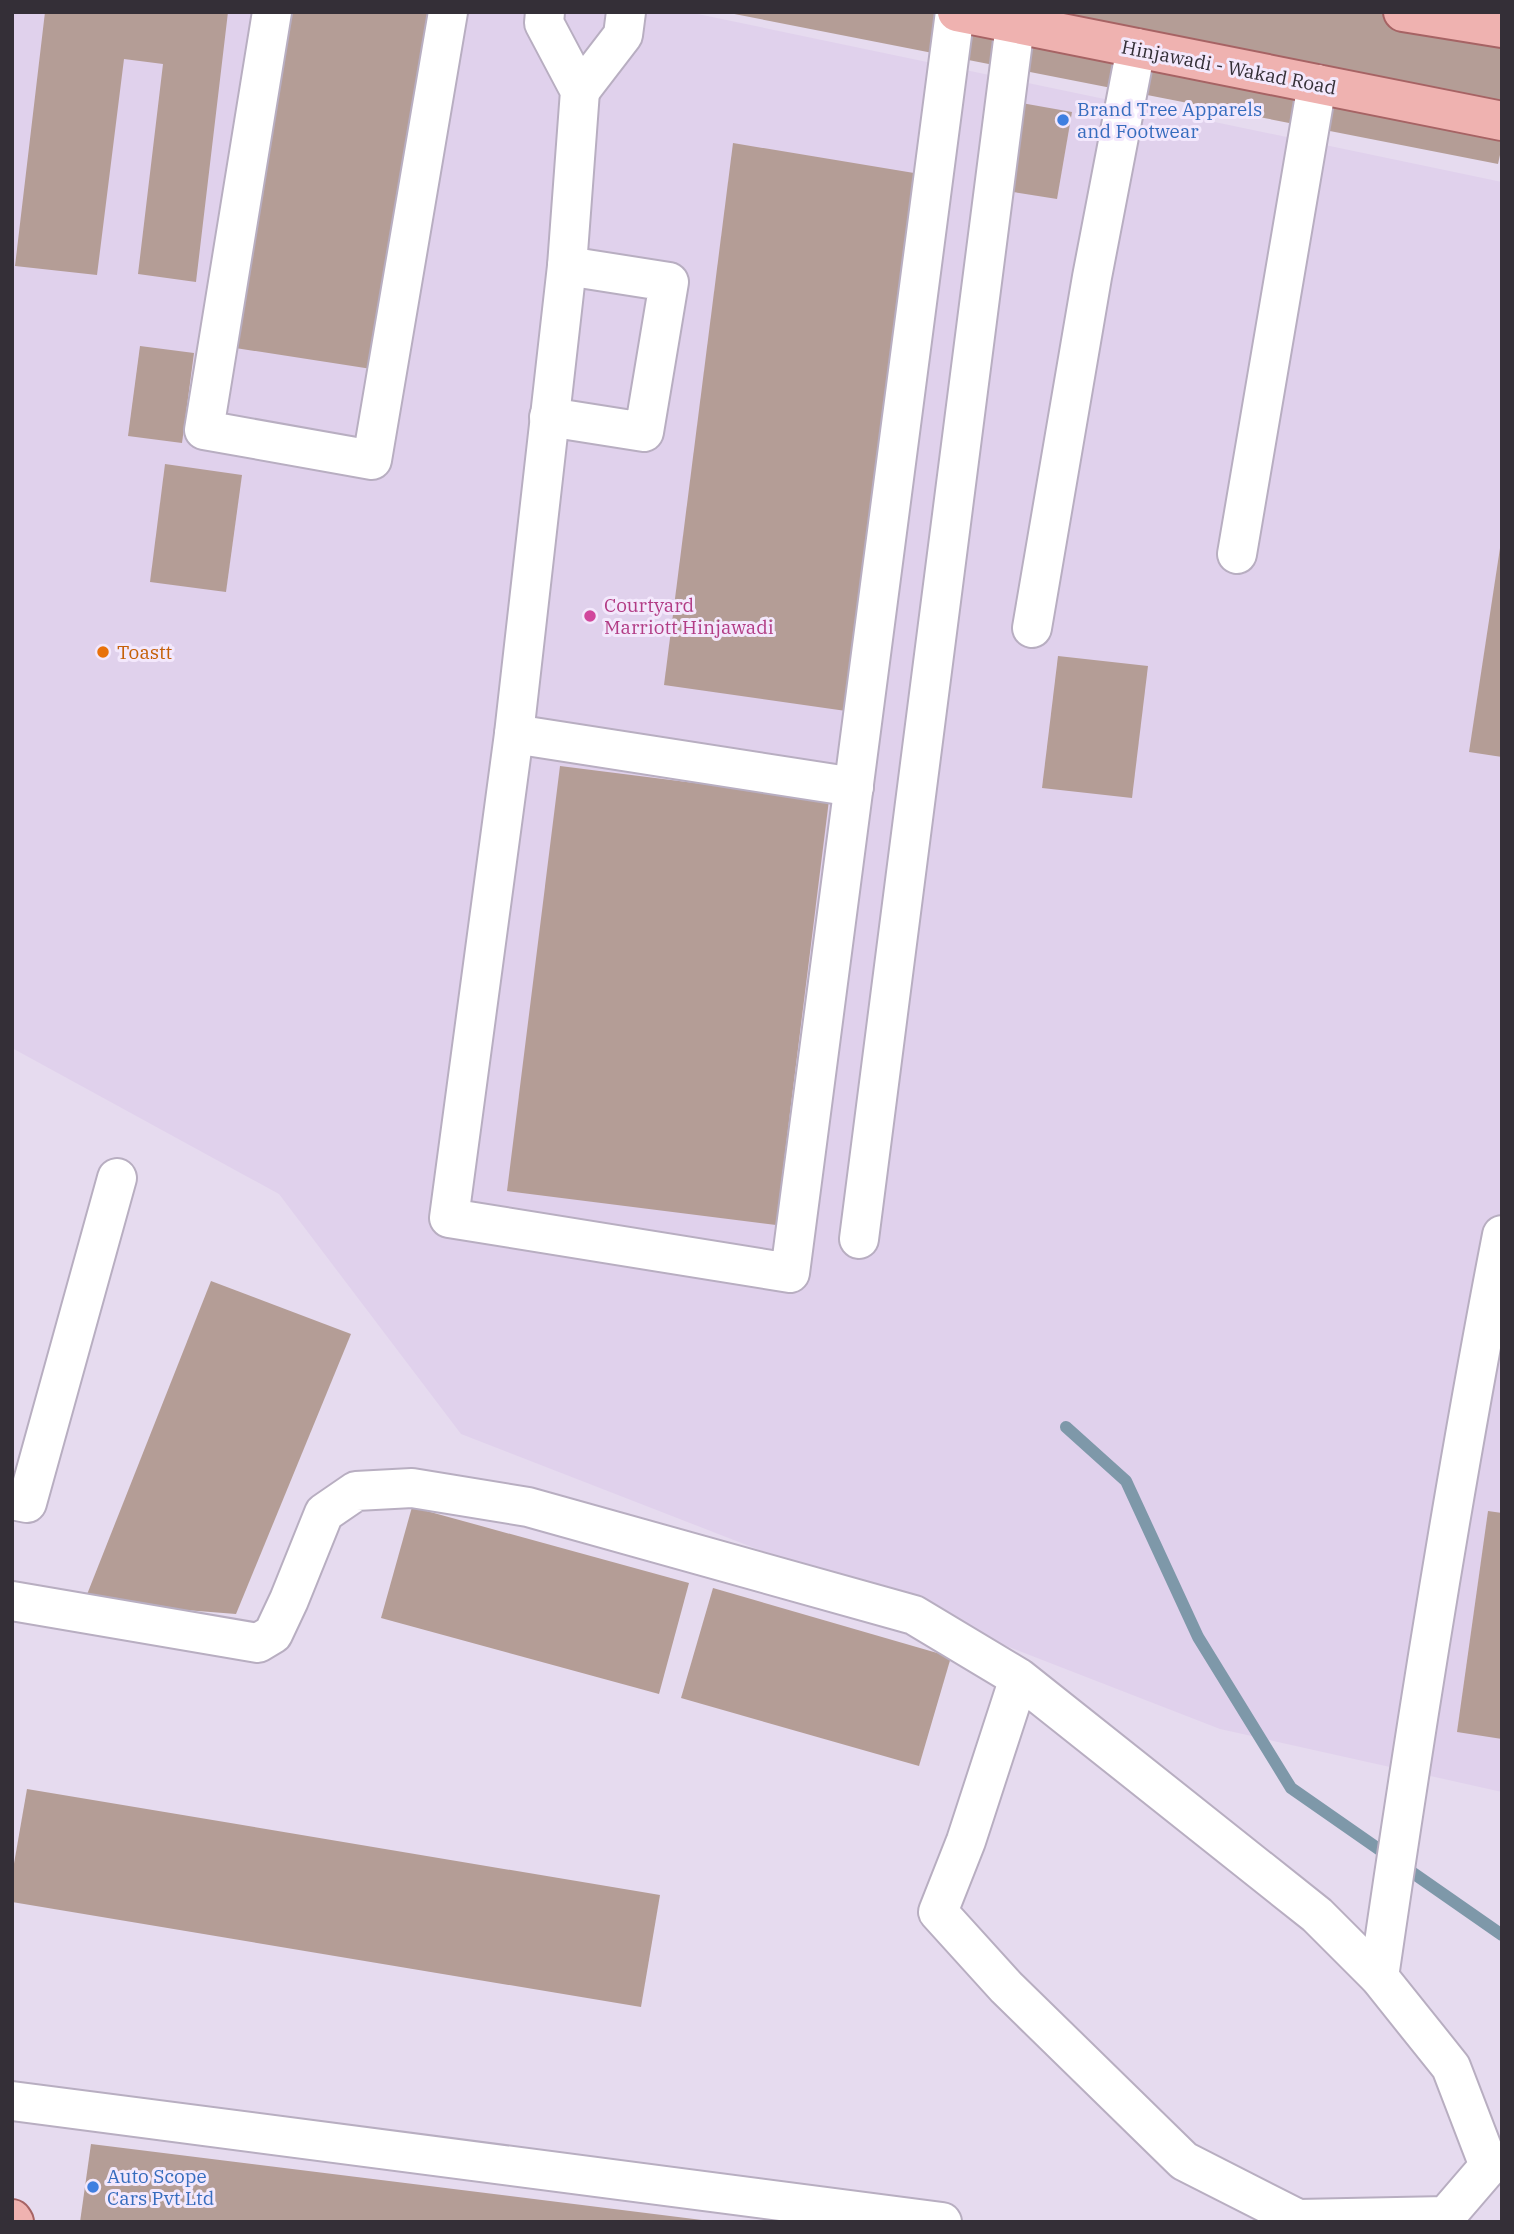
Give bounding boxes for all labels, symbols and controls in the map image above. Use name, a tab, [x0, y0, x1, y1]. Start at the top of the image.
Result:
street label: Hinjawadi - Wakad Road	[1120, 34, 1338, 100]
place label: Brand Tree Apparels and Footwear	[1077, 97, 1262, 143]
marker: Brand Tree Apparels and Footwear	[1055, 112, 1071, 128]
place label: Courtyard Marriott Hinjawadi	[604, 593, 774, 639]
marker: Courtyard Marriott Hinjawadi	[582, 608, 598, 624]
place label: Toastt	[117, 640, 172, 664]
marker: Toastt	[95, 644, 111, 660]
place label: Auto Scope Cars Pvt Ltd	[107, 2164, 214, 2210]
marker: Auto Scope Cars Pvt Ltd	[85, 2179, 101, 2195]

